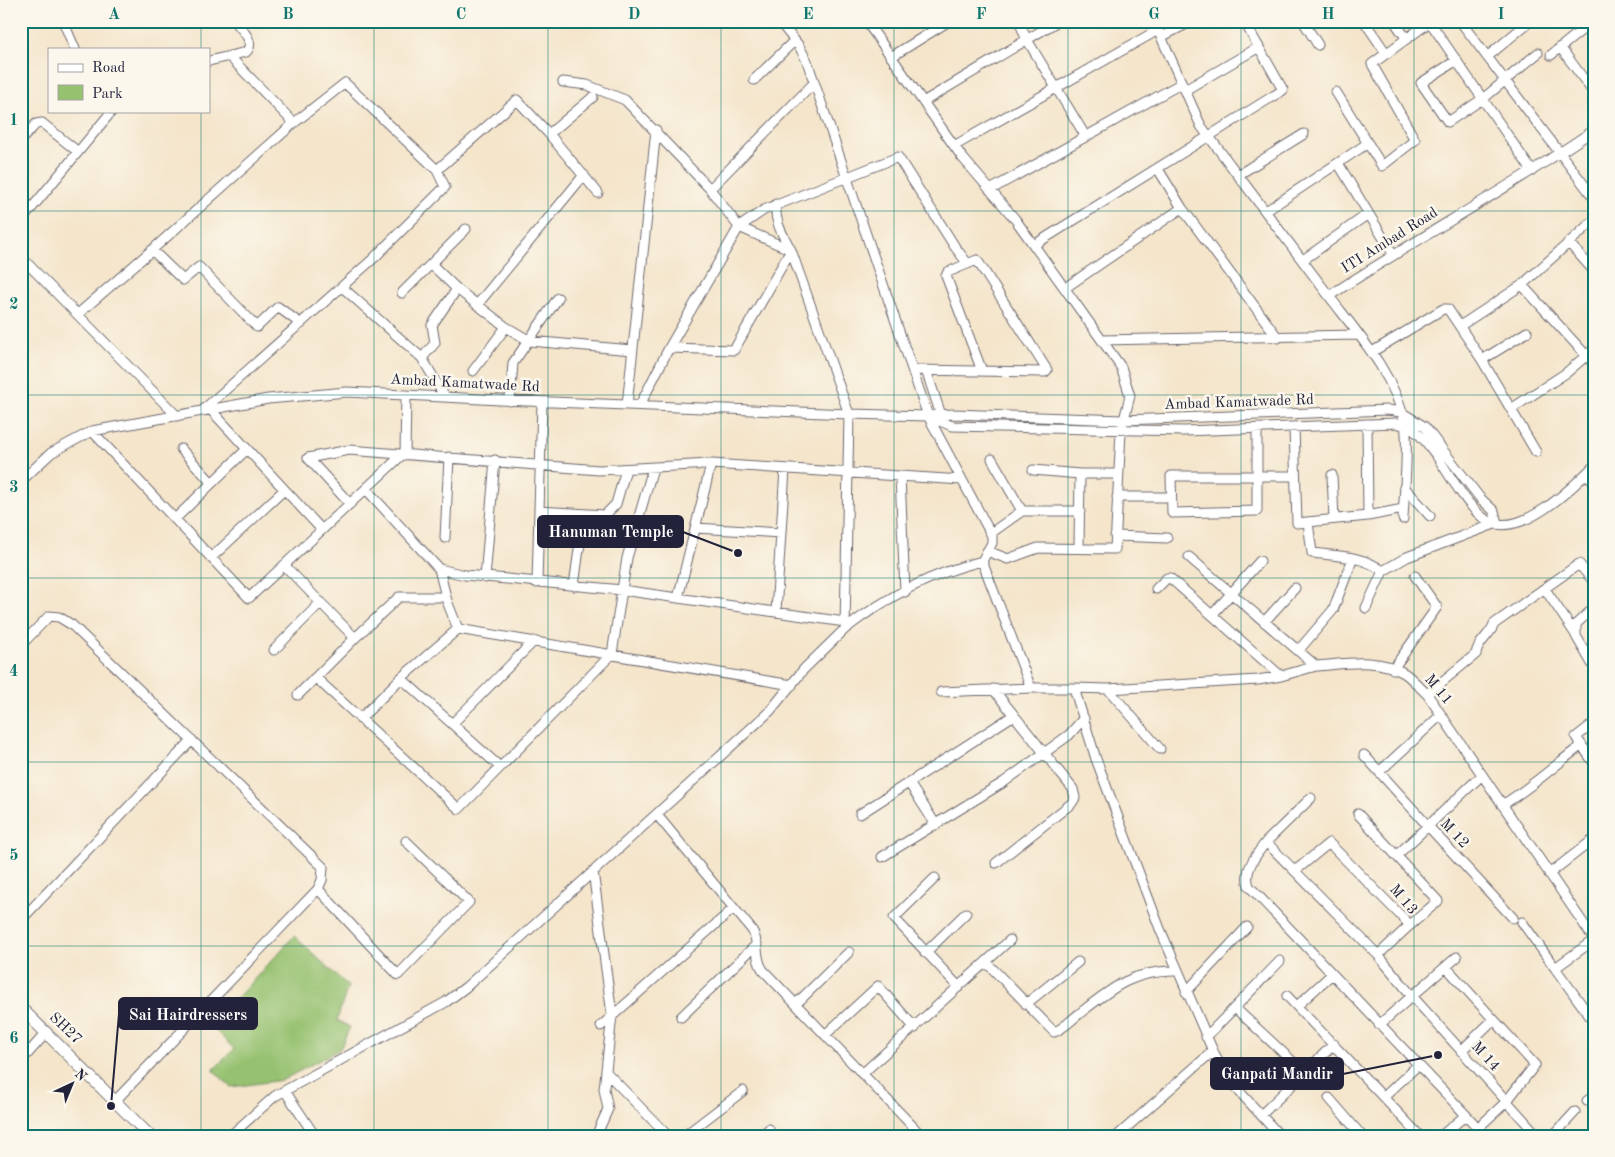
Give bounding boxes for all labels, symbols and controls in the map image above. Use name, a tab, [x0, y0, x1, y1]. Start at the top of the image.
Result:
text: A	[108, 7, 120, 23]
text: B	[282, 7, 294, 23]
text: C	[456, 7, 466, 23]
text: D	[628, 7, 640, 23]
text: E	[802, 7, 814, 23]
text: F	[976, 7, 987, 23]
text: G	[1148, 7, 1160, 23]
text: H	[1321, 7, 1335, 23]
text: I	[1497, 7, 1505, 23]
legend	[48, 48, 210, 112]
text: Road	[92, 61, 126, 76]
text: Park	[92, 87, 123, 102]
text: 1	[9, 113, 19, 129]
street label: ITI Ambad Road	[1339, 205, 1441, 277]
text: 2	[9, 297, 19, 313]
street label: Ambad Kamatwade Rd	[390, 373, 540, 395]
street label: Ambad Kamatwade Rd	[1164, 393, 1314, 413]
text: 3	[9, 480, 19, 496]
callout: Hanuman Temple	[538, 516, 683, 547]
text: Hanuman Temple	[548, 525, 674, 541]
text: 4	[9, 664, 19, 680]
street label: M 11	[1421, 672, 1455, 708]
street label: M 12	[1437, 816, 1471, 852]
text: 5	[9, 848, 19, 864]
street label: M 13	[1386, 882, 1420, 918]
callout: Sai Hairdressers	[119, 998, 257, 1029]
text: Sai Hairdressers	[129, 1008, 247, 1024]
street label: SH27	[46, 1010, 84, 1048]
text: 6	[9, 1031, 19, 1047]
street label: M 14	[1468, 1039, 1502, 1075]
callout: Ganpati Mandir	[1211, 1058, 1343, 1089]
north arrow	[48, 1060, 98, 1110]
text: N	[72, 1067, 89, 1084]
text: Ganpati Mandir	[1221, 1067, 1333, 1083]

